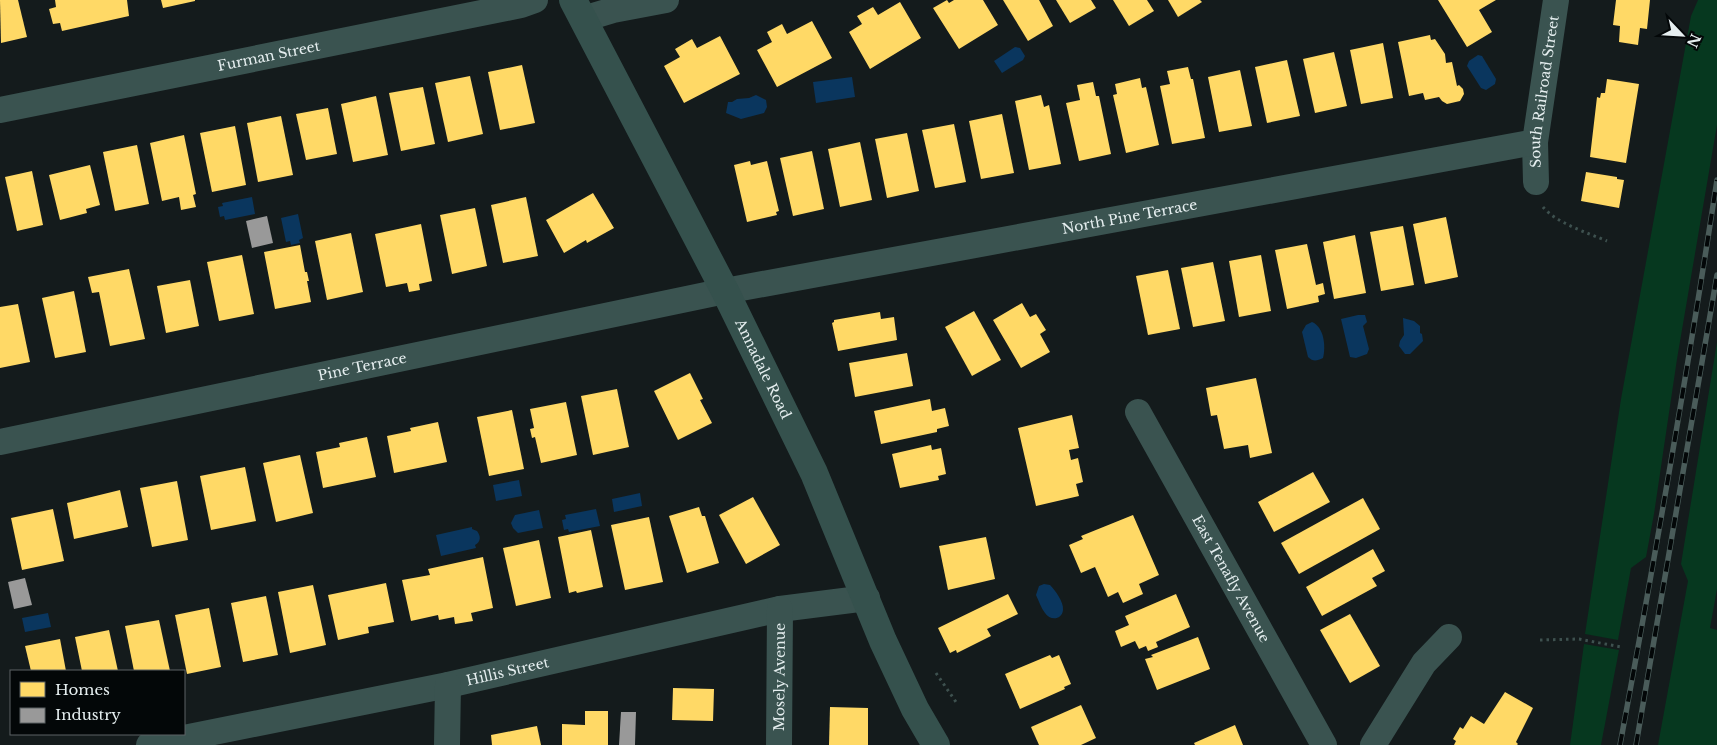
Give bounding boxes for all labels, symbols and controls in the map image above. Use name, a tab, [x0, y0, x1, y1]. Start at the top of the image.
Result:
north arrow	[1657, 10, 1707, 60]
street label: South Railroad Street	[1526, 13, 1563, 168]
text: N	[1683, 31, 1705, 50]
street label: Furman Street	[216, 37, 322, 75]
street label: North Pine Terrace	[1061, 195, 1199, 238]
street label: Annadale Road	[731, 315, 795, 422]
street label: Pine Terrace	[316, 349, 408, 385]
street label: East Tenafly Avenue	[1188, 512, 1274, 646]
street label: Mosely Avenue	[770, 623, 789, 731]
street label: Hillis Street	[464, 653, 551, 690]
legend	[10, 670, 185, 735]
text: Homes	[55, 680, 110, 699]
text: Industry	[55, 705, 121, 724]

